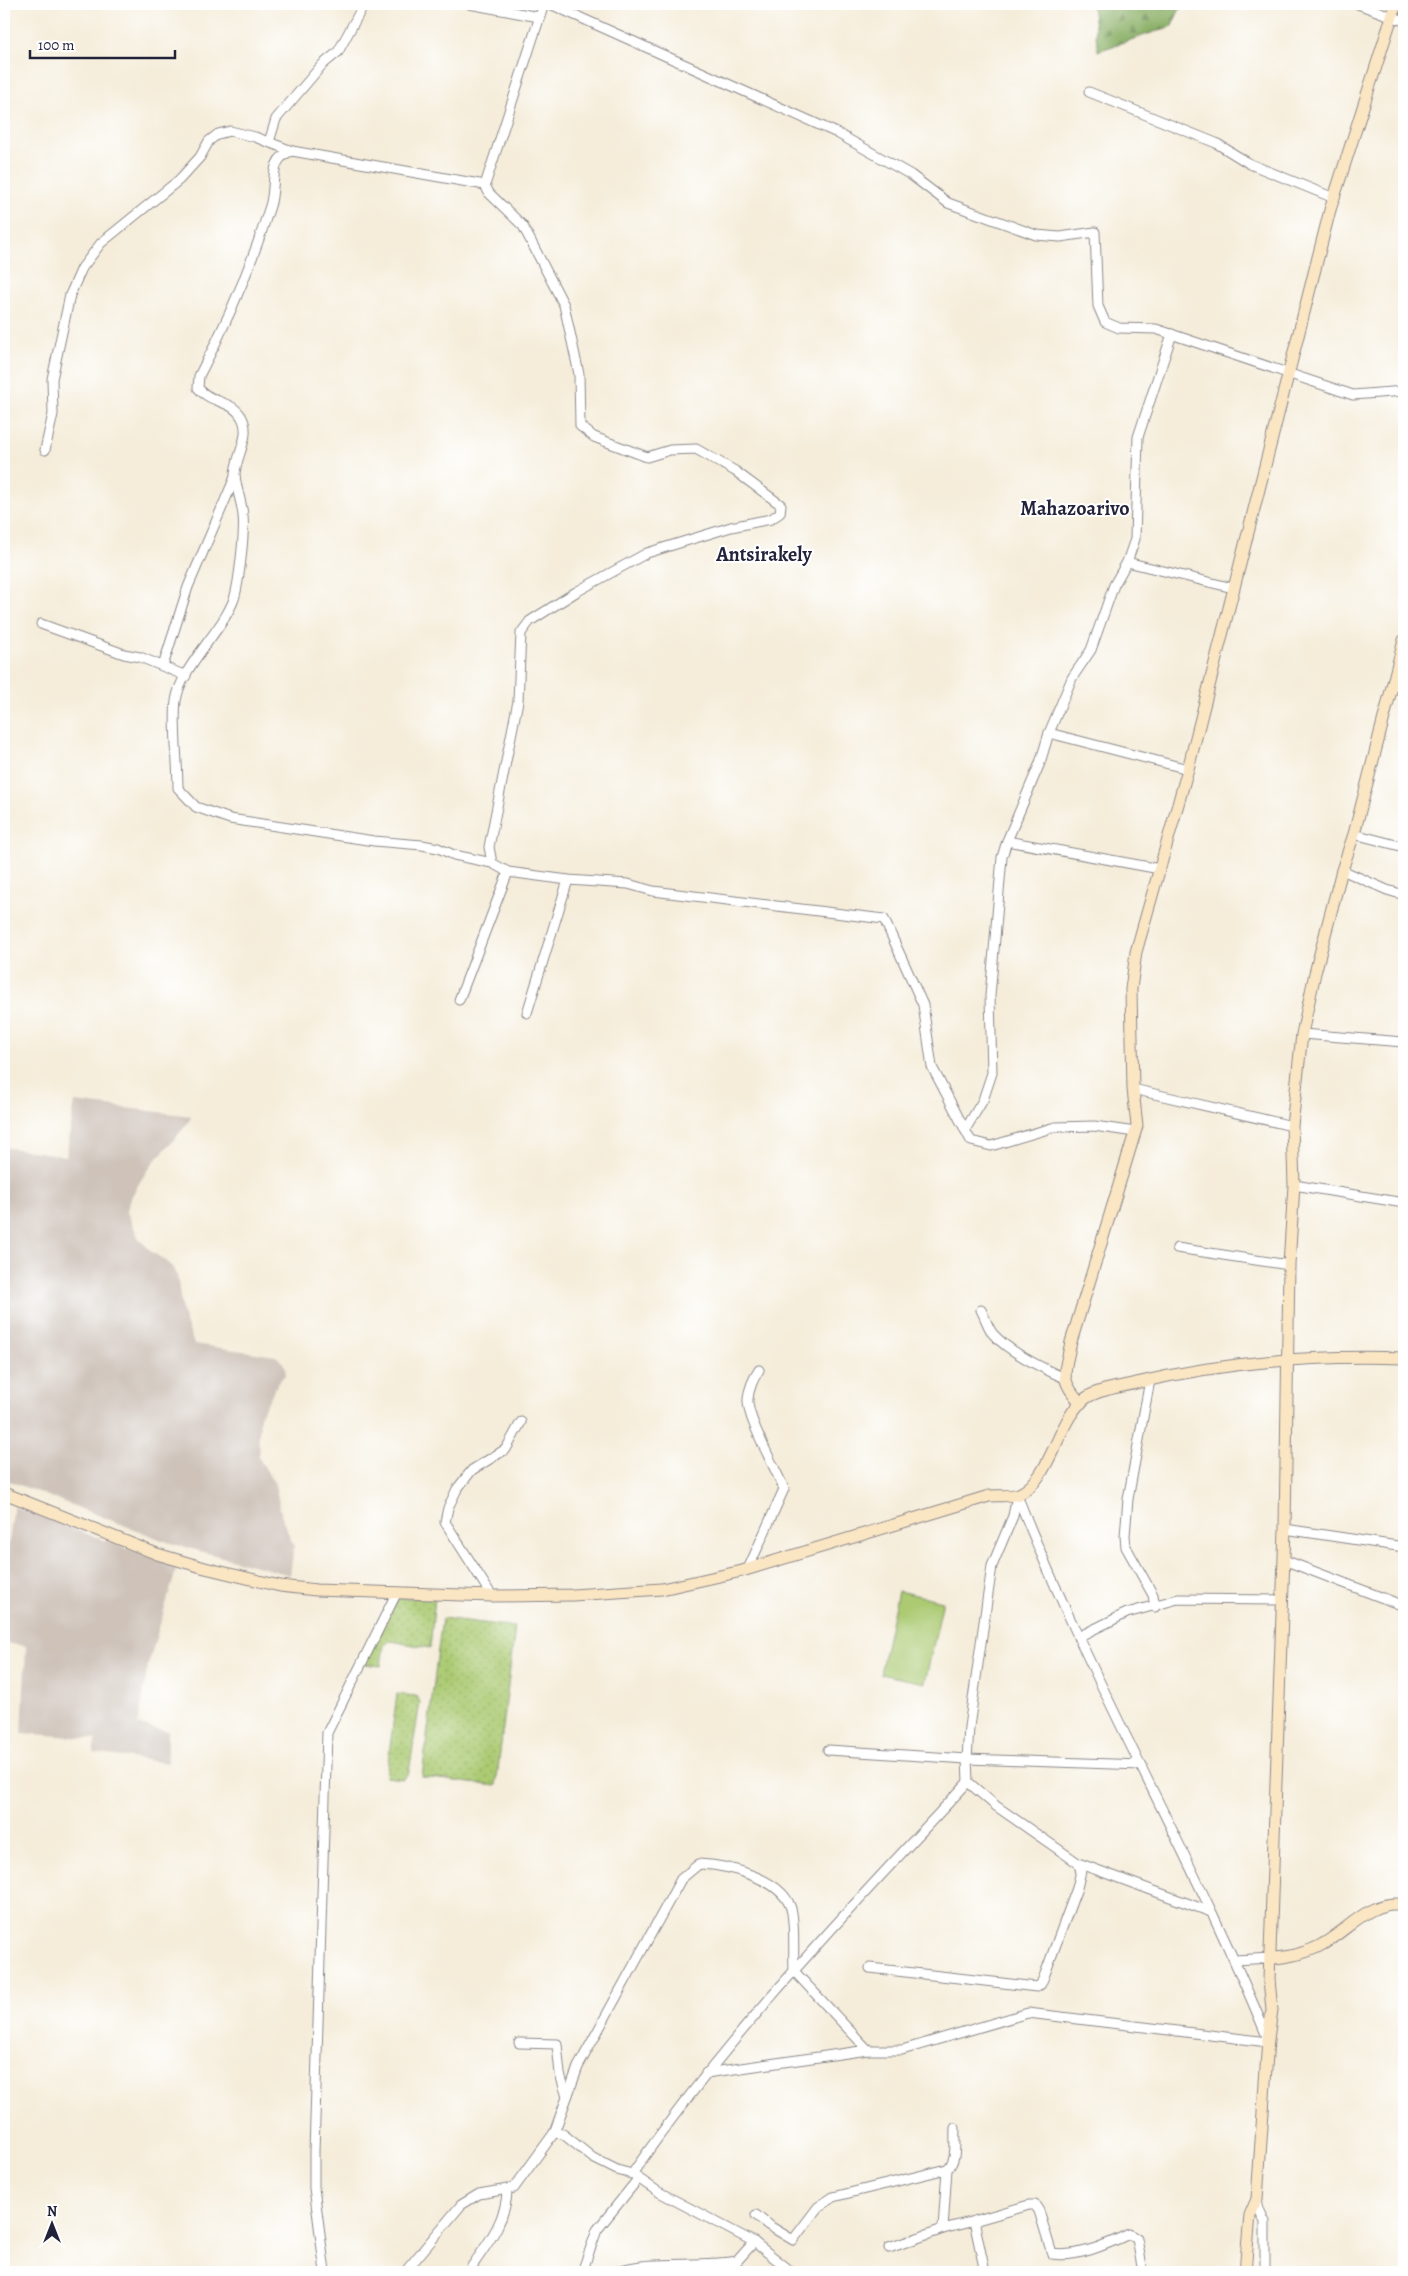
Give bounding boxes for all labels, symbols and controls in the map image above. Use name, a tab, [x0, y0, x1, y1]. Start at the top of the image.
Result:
scale bar	[30, 28, 175, 60]
text: 100 m	[38, 35, 75, 55]
district label: Mahazoarivo	[1020, 495, 1130, 522]
district label: Antsirakely	[715, 541, 812, 568]
north arrow	[28, 2198, 78, 2248]
text: N	[47, 2202, 57, 2221]

